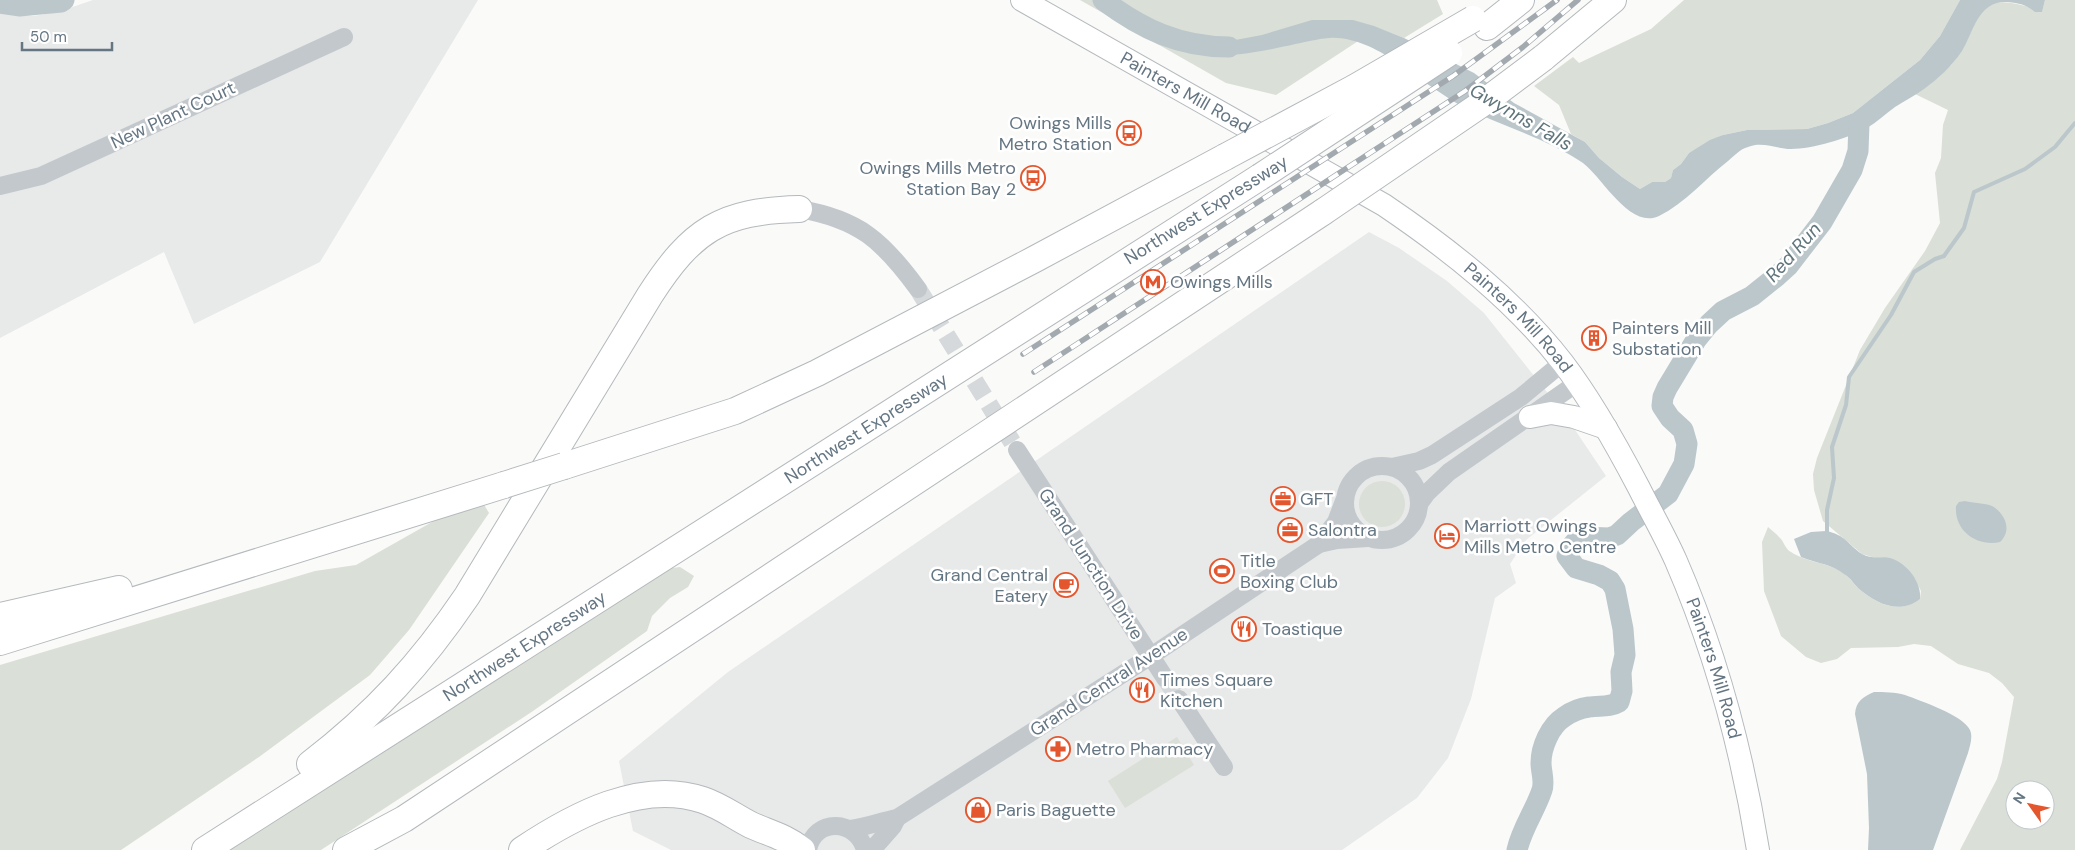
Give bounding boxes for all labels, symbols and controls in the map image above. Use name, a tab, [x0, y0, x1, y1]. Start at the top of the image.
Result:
scale bar	[22, 20, 112, 52]
text: 50 m	[30, 27, 67, 47]
street label: Painters Mill Road	[1116, 46, 1255, 139]
street label: New Plant Court	[107, 76, 239, 154]
water label: Gwynns Falls	[1465, 78, 1577, 156]
place label: Owings Mills Metro Station	[999, 111, 1112, 156]
bus stop icon: Owings Mills Metro Station	[1116, 120, 1142, 146]
street label: Northwest Expressway	[1120, 150, 1292, 270]
place label: Owings Mills Metro Station Bay 2	[859, 156, 1016, 201]
bus stop icon: Owings Mills Metro Station Bay 2	[1020, 165, 1046, 191]
water label: Red Run	[1760, 217, 1826, 287]
street label: Painters Mill Road	[1459, 257, 1578, 378]
metro station icon: Owings Mills	[1140, 269, 1166, 295]
place label: Owings Mills	[1170, 270, 1273, 294]
place label: Painters Mill Substation	[1612, 316, 1711, 361]
building icon: Painters Mill Substation	[1581, 325, 1607, 351]
street label: Northwest Expressway	[780, 367, 952, 489]
street label: Grand Junction Drive	[1033, 484, 1149, 644]
office icon: GFT	[1270, 486, 1296, 512]
place label: GFT	[1300, 487, 1333, 511]
place label: Marriott Owings Mills Metro Centre	[1464, 514, 1616, 559]
office icon: Salontra	[1277, 517, 1303, 543]
place label: Salontra	[1308, 518, 1377, 542]
hotel icon: Marriott Owings Mills Metro Centre	[1434, 523, 1460, 549]
place label: Title Boxing Club	[1240, 549, 1338, 594]
sports icon: Title Boxing Club	[1209, 558, 1235, 584]
place label: Grand Central Eatery	[931, 563, 1048, 608]
cafe icon: Grand Central Eatery	[1053, 572, 1079, 598]
street label: Northwest Expressway	[438, 585, 611, 707]
street label: Painters Mill Road	[1680, 594, 1747, 741]
restaurant icon: Toastique	[1231, 616, 1257, 642]
place label: Toastique	[1262, 617, 1343, 641]
street label: Grand Central Avenue	[1026, 622, 1192, 742]
place label: Times Square Kitchen	[1160, 668, 1273, 713]
restaurant icon: Times Square Kitchen	[1129, 677, 1155, 703]
pharmacy icon: Metro Pharmacy	[1045, 736, 1071, 762]
place label: Metro Pharmacy	[1076, 737, 1213, 761]
north arrow	[2005, 780, 2055, 830]
text: N	[2009, 789, 2029, 807]
shop icon: Paris Baguette	[965, 797, 991, 823]
place label: Paris Baguette	[996, 798, 1116, 822]

